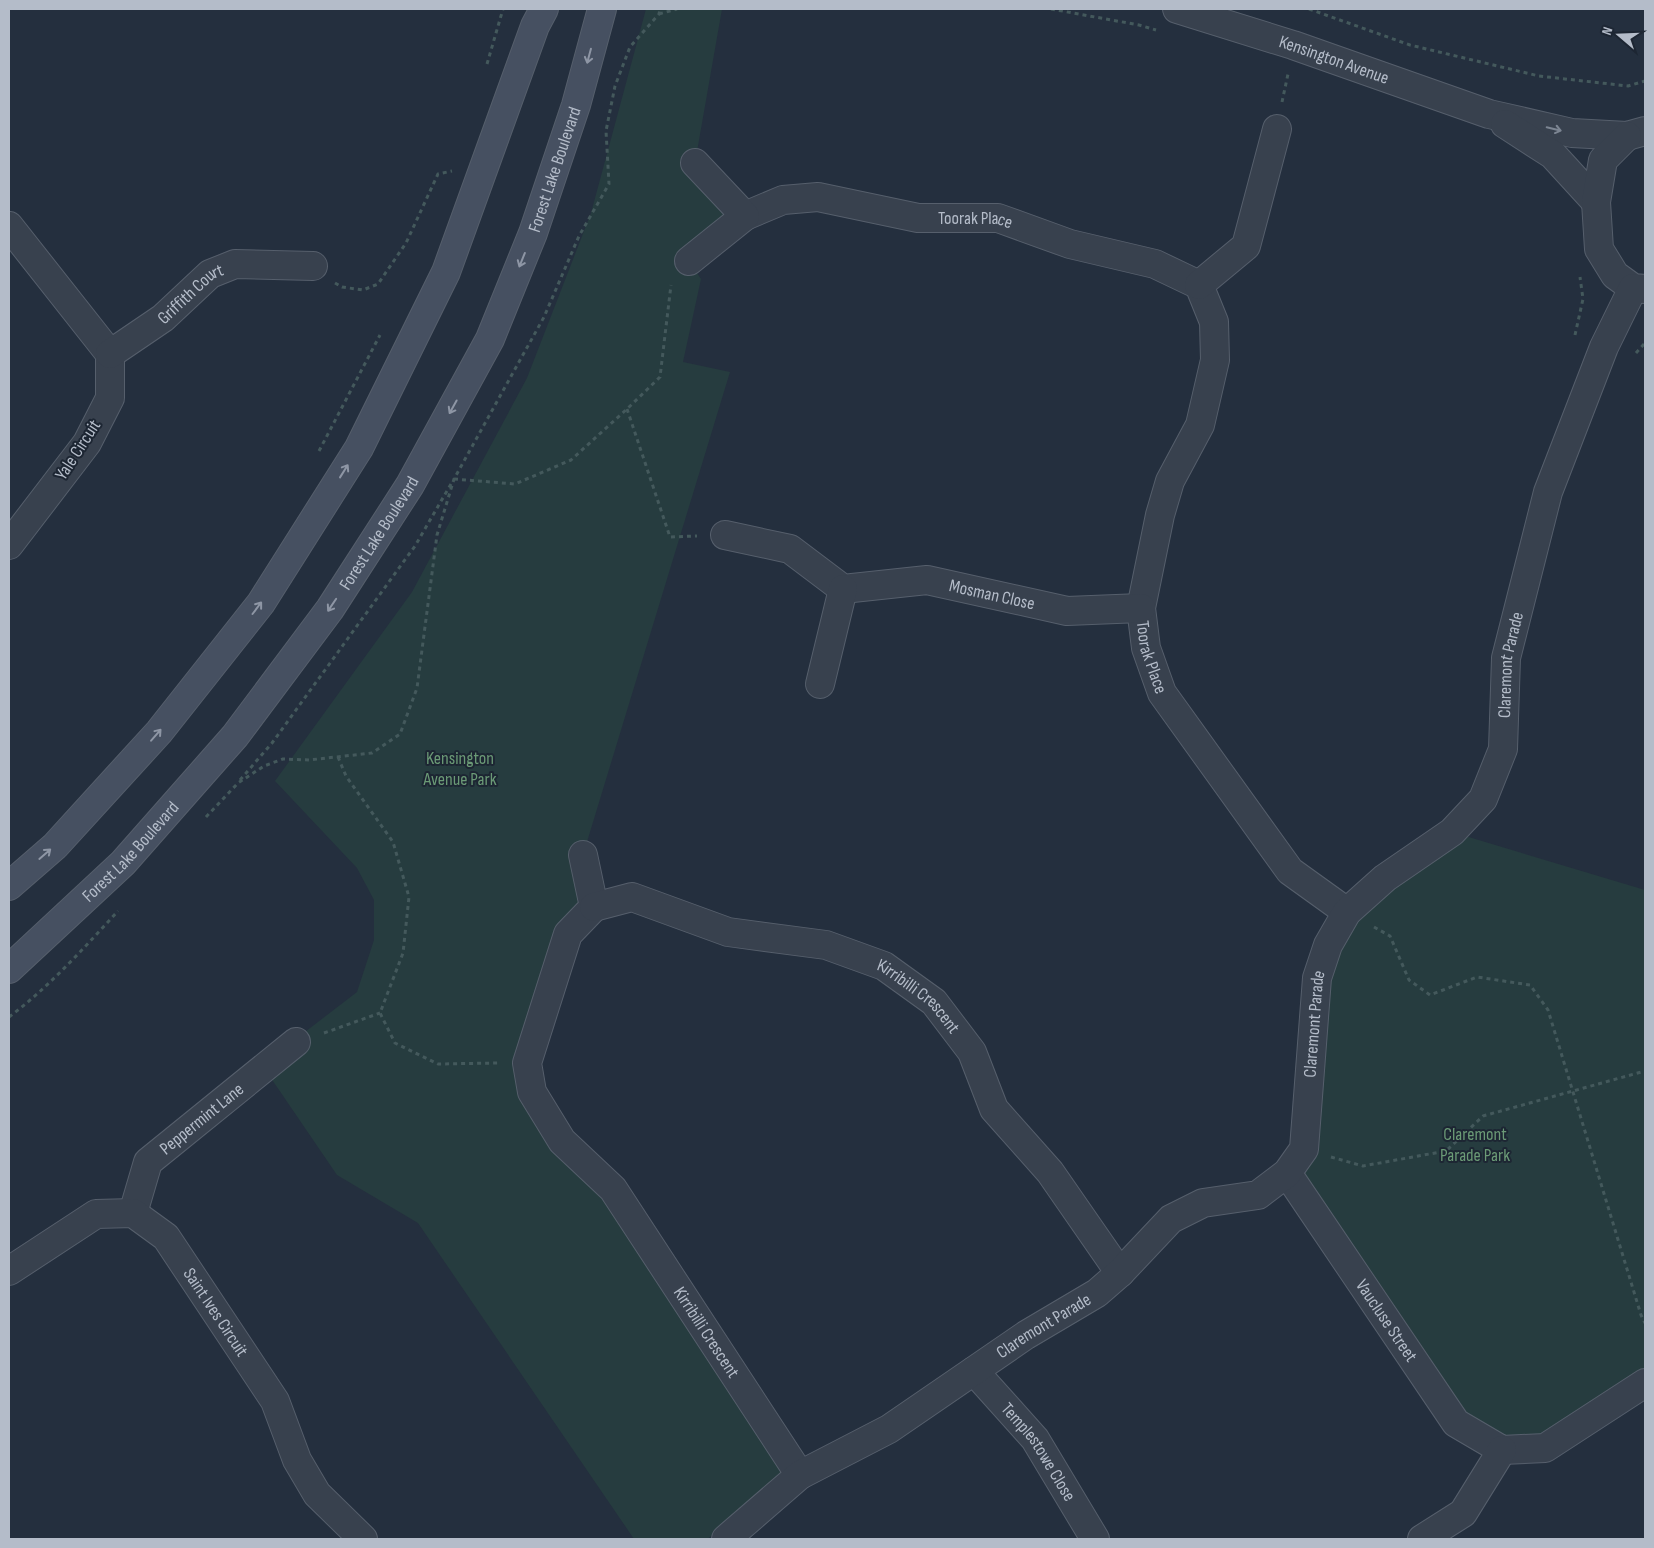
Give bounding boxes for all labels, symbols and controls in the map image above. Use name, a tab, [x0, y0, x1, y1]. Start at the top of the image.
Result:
north arrow	[1594, 10, 1644, 60]
text: N	[1598, 25, 1616, 37]
street label: Kensington Avenue	[1277, 31, 1392, 88]
one-way arrow	[584, 47, 594, 63]
street label: Forest Lake Boulevard	[524, 104, 585, 235]
one-way arrow	[1545, 125, 1561, 134]
street label: Toorak Place	[938, 208, 1016, 233]
one-way arrow	[517, 252, 527, 267]
street label: Griffith Court	[153, 259, 227, 328]
one-way arrow	[448, 399, 458, 414]
street label: Yale Circuit	[51, 416, 105, 484]
one-way arrow	[339, 464, 349, 478]
street label: Forest Lake Boulevard	[335, 473, 423, 594]
street label: Mosman Close	[947, 575, 1037, 614]
one-way arrow	[327, 598, 337, 612]
one-way arrow	[251, 602, 262, 615]
street label: Claremont Parade	[1494, 610, 1528, 718]
street label: Toorak Place	[1132, 619, 1172, 696]
one-way arrow	[150, 729, 161, 742]
park label: Kensington Avenue Park	[422, 748, 497, 790]
street label: Forest Lake Boulevard	[78, 797, 183, 906]
one-way arrow	[39, 848, 52, 860]
street label: Kirribilli Crescent	[875, 954, 965, 1038]
street label: Claremont Parade	[1299, 967, 1329, 1078]
street label: Peppermint Lane	[155, 1078, 248, 1159]
park label: Claremont Parade Park	[1440, 1124, 1510, 1166]
street label: Saint Ives Circuit	[179, 1264, 253, 1361]
street label: Vaucluse Street	[1351, 1275, 1422, 1366]
street label: Kirribilli Crescent	[669, 1283, 744, 1382]
street label: Claremont Parade	[992, 1289, 1095, 1363]
street label: Templestowe Close	[997, 1398, 1080, 1505]

